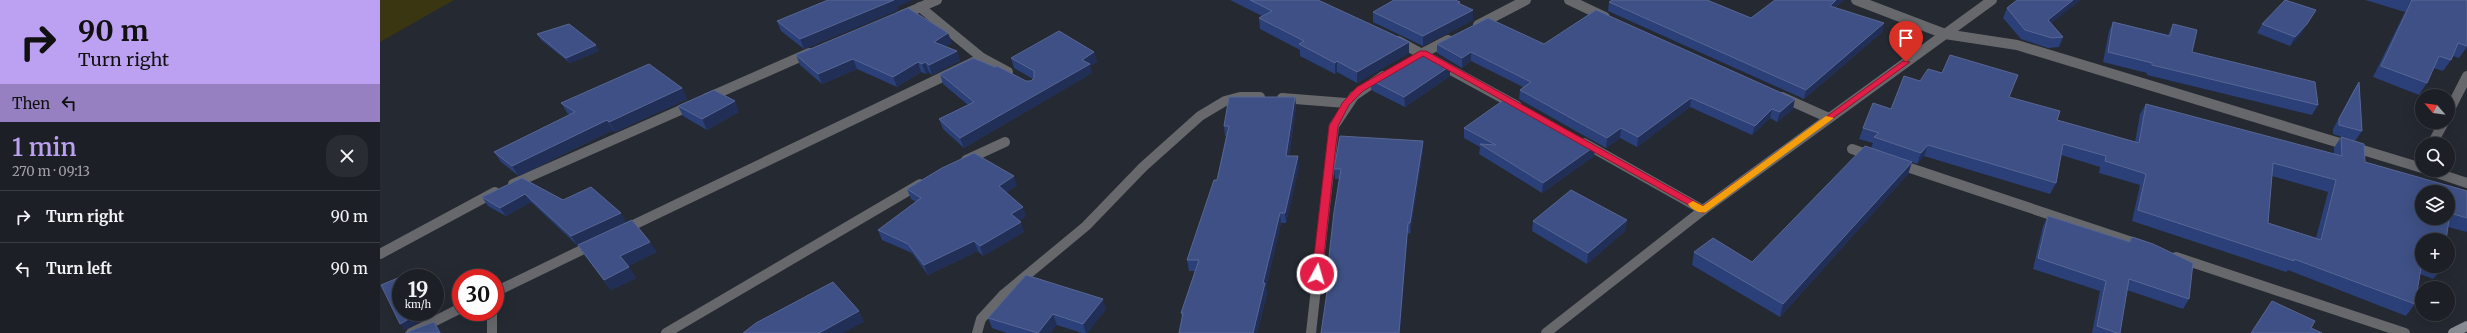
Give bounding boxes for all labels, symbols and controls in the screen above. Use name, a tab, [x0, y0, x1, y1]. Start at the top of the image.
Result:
text: 90 m	[78, 13, 149, 49]
icon: right	[12, 16, 64, 68]
pin	[1889, 21, 1923, 62]
icon: arrive	[1895, 27, 1917, 49]
text: Turn right	[78, 48, 169, 71]
north arrow	[2415, 89, 2455, 129]
map controls	[2415, 89, 2455, 321]
icon: left	[58, 92, 80, 114]
text: Then	[12, 94, 50, 113]
text: 1 min	[12, 132, 77, 163]
button: close	[326, 135, 368, 177]
button: search	[2415, 137, 2455, 177]
text: 270 m · 09:13	[12, 163, 90, 180]
button: layers	[2415, 185, 2455, 225]
icon: right	[12, 206, 34, 228]
text: Turn right	[46, 207, 124, 226]
text: 90 m	[331, 207, 368, 226]
button: +	[2415, 233, 2455, 273]
position arrow	[1296, 253, 1338, 295]
icon: left	[12, 258, 34, 280]
text: Turn left	[46, 259, 112, 278]
text: 90 m	[331, 259, 368, 278]
speed limit sign: 30	[452, 269, 504, 321]
text: 19	[408, 277, 428, 302]
button: −	[2415, 281, 2455, 321]
text: km/h	[405, 298, 431, 311]

